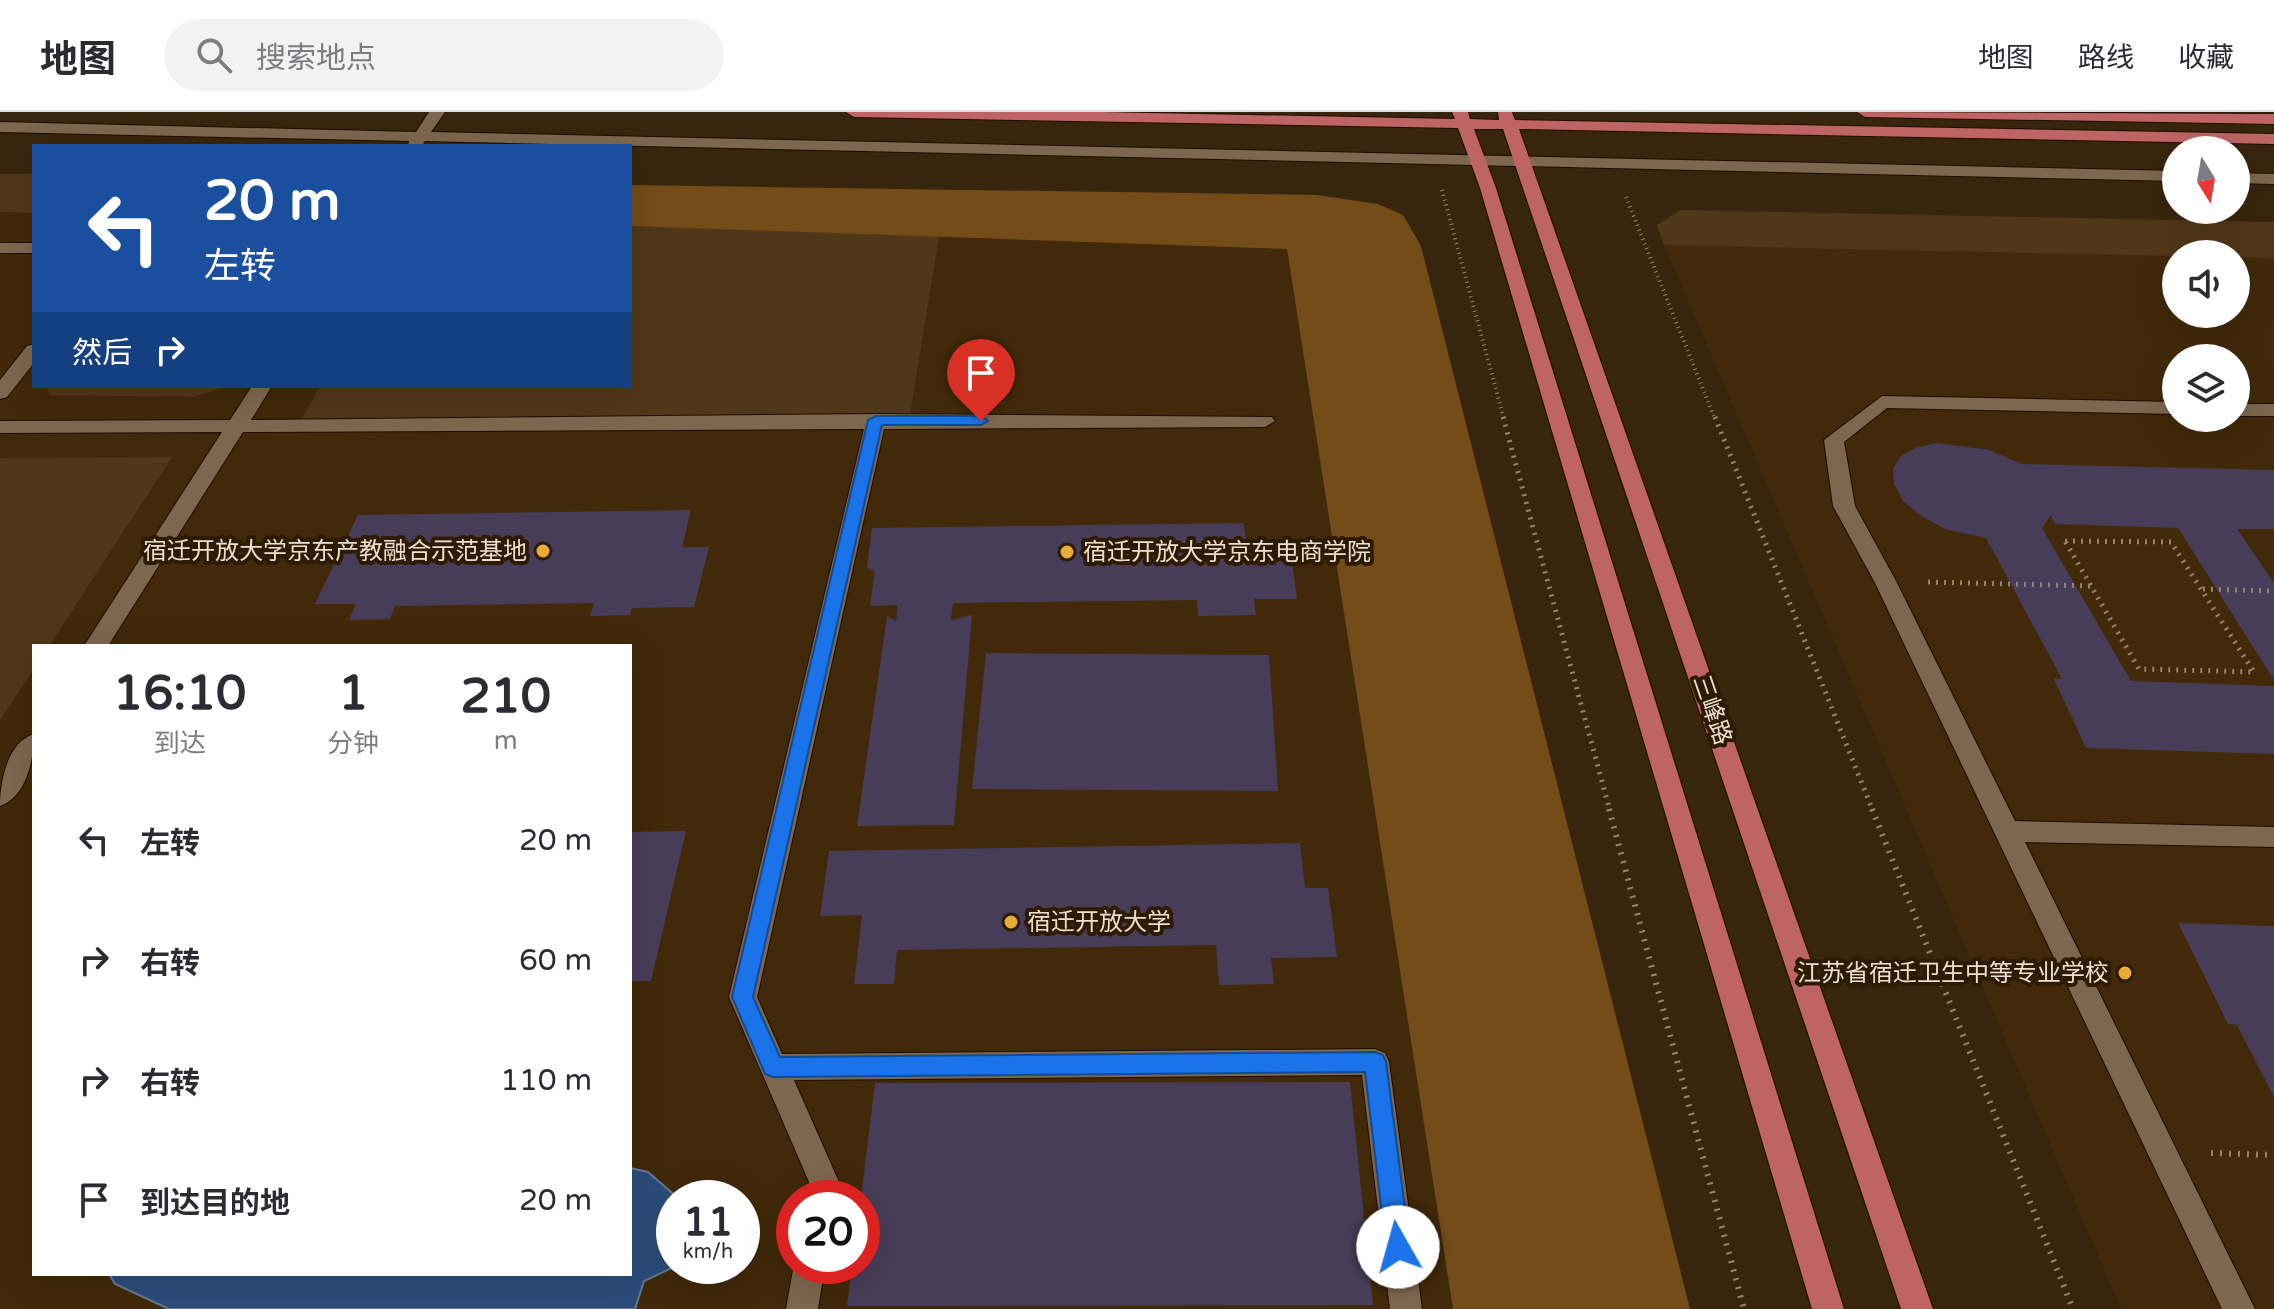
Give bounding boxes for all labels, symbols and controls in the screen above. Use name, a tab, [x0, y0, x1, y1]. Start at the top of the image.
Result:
search box	[164, 19, 724, 91]
icon: search	[192, 33, 236, 77]
text: 地图	[40, 37, 116, 83]
text: 搜索地点	[256, 40, 376, 77]
text: 地图	[1978, 41, 2034, 75]
text: 路线	[2078, 41, 2134, 75]
text: 收藏	[2178, 41, 2234, 75]
north arrow	[2162, 136, 2250, 224]
map controls	[2162, 136, 2250, 432]
text: 20 m	[204, 168, 340, 235]
icon: left	[72, 176, 176, 280]
button: sound	[2162, 240, 2250, 328]
text: 左转	[204, 245, 276, 288]
icon: right	[148, 328, 192, 372]
text: 然后	[72, 335, 132, 372]
pin	[947, 339, 1015, 421]
button: layers	[2162, 344, 2250, 432]
icon: arrive	[959, 351, 1003, 395]
place label: 宿迁开放大学京东产教融合示范基地	[143, 537, 527, 566]
place label: 宿迁开放大学京东电商学院	[1083, 538, 1371, 567]
marker: 宿迁开放大学京东产教融合示范基地	[534, 542, 552, 560]
marker: 宿迁开放大学京东电商学院	[1058, 543, 1076, 561]
text: 16:10	[113, 665, 246, 723]
text: 1	[338, 665, 368, 723]
text: 210	[460, 668, 551, 726]
street label: 三峰路	[1687, 671, 1737, 749]
text: m	[494, 725, 518, 756]
text: 到达	[154, 728, 206, 759]
text: 分钟	[327, 728, 379, 759]
icon: left	[72, 818, 116, 862]
text: 20 m	[519, 822, 592, 859]
text: 左转	[140, 825, 200, 862]
place label: 宿迁开放大学	[1027, 908, 1171, 937]
marker: 宿迁开放大学	[1002, 913, 1020, 931]
icon: right	[72, 938, 116, 982]
text: 60 m	[519, 942, 592, 979]
text: 右转	[140, 945, 200, 982]
place label: 江苏省宿迁卫生中等专业学校	[1797, 959, 2109, 988]
marker: 江苏省宿迁卫生中等专业学校	[2116, 964, 2134, 982]
icon: right	[72, 1058, 116, 1102]
text: 110 m	[500, 1062, 592, 1099]
text: 右转	[140, 1065, 200, 1102]
icon: arrive	[72, 1178, 116, 1222]
speed limit sign: 20	[776, 1180, 880, 1284]
text: 20 m	[519, 1182, 592, 1219]
text: 到达目的地	[140, 1185, 290, 1222]
text: 11	[683, 1198, 733, 1246]
position arrow	[1356, 1205, 1440, 1289]
text: km/h	[683, 1240, 733, 1264]

